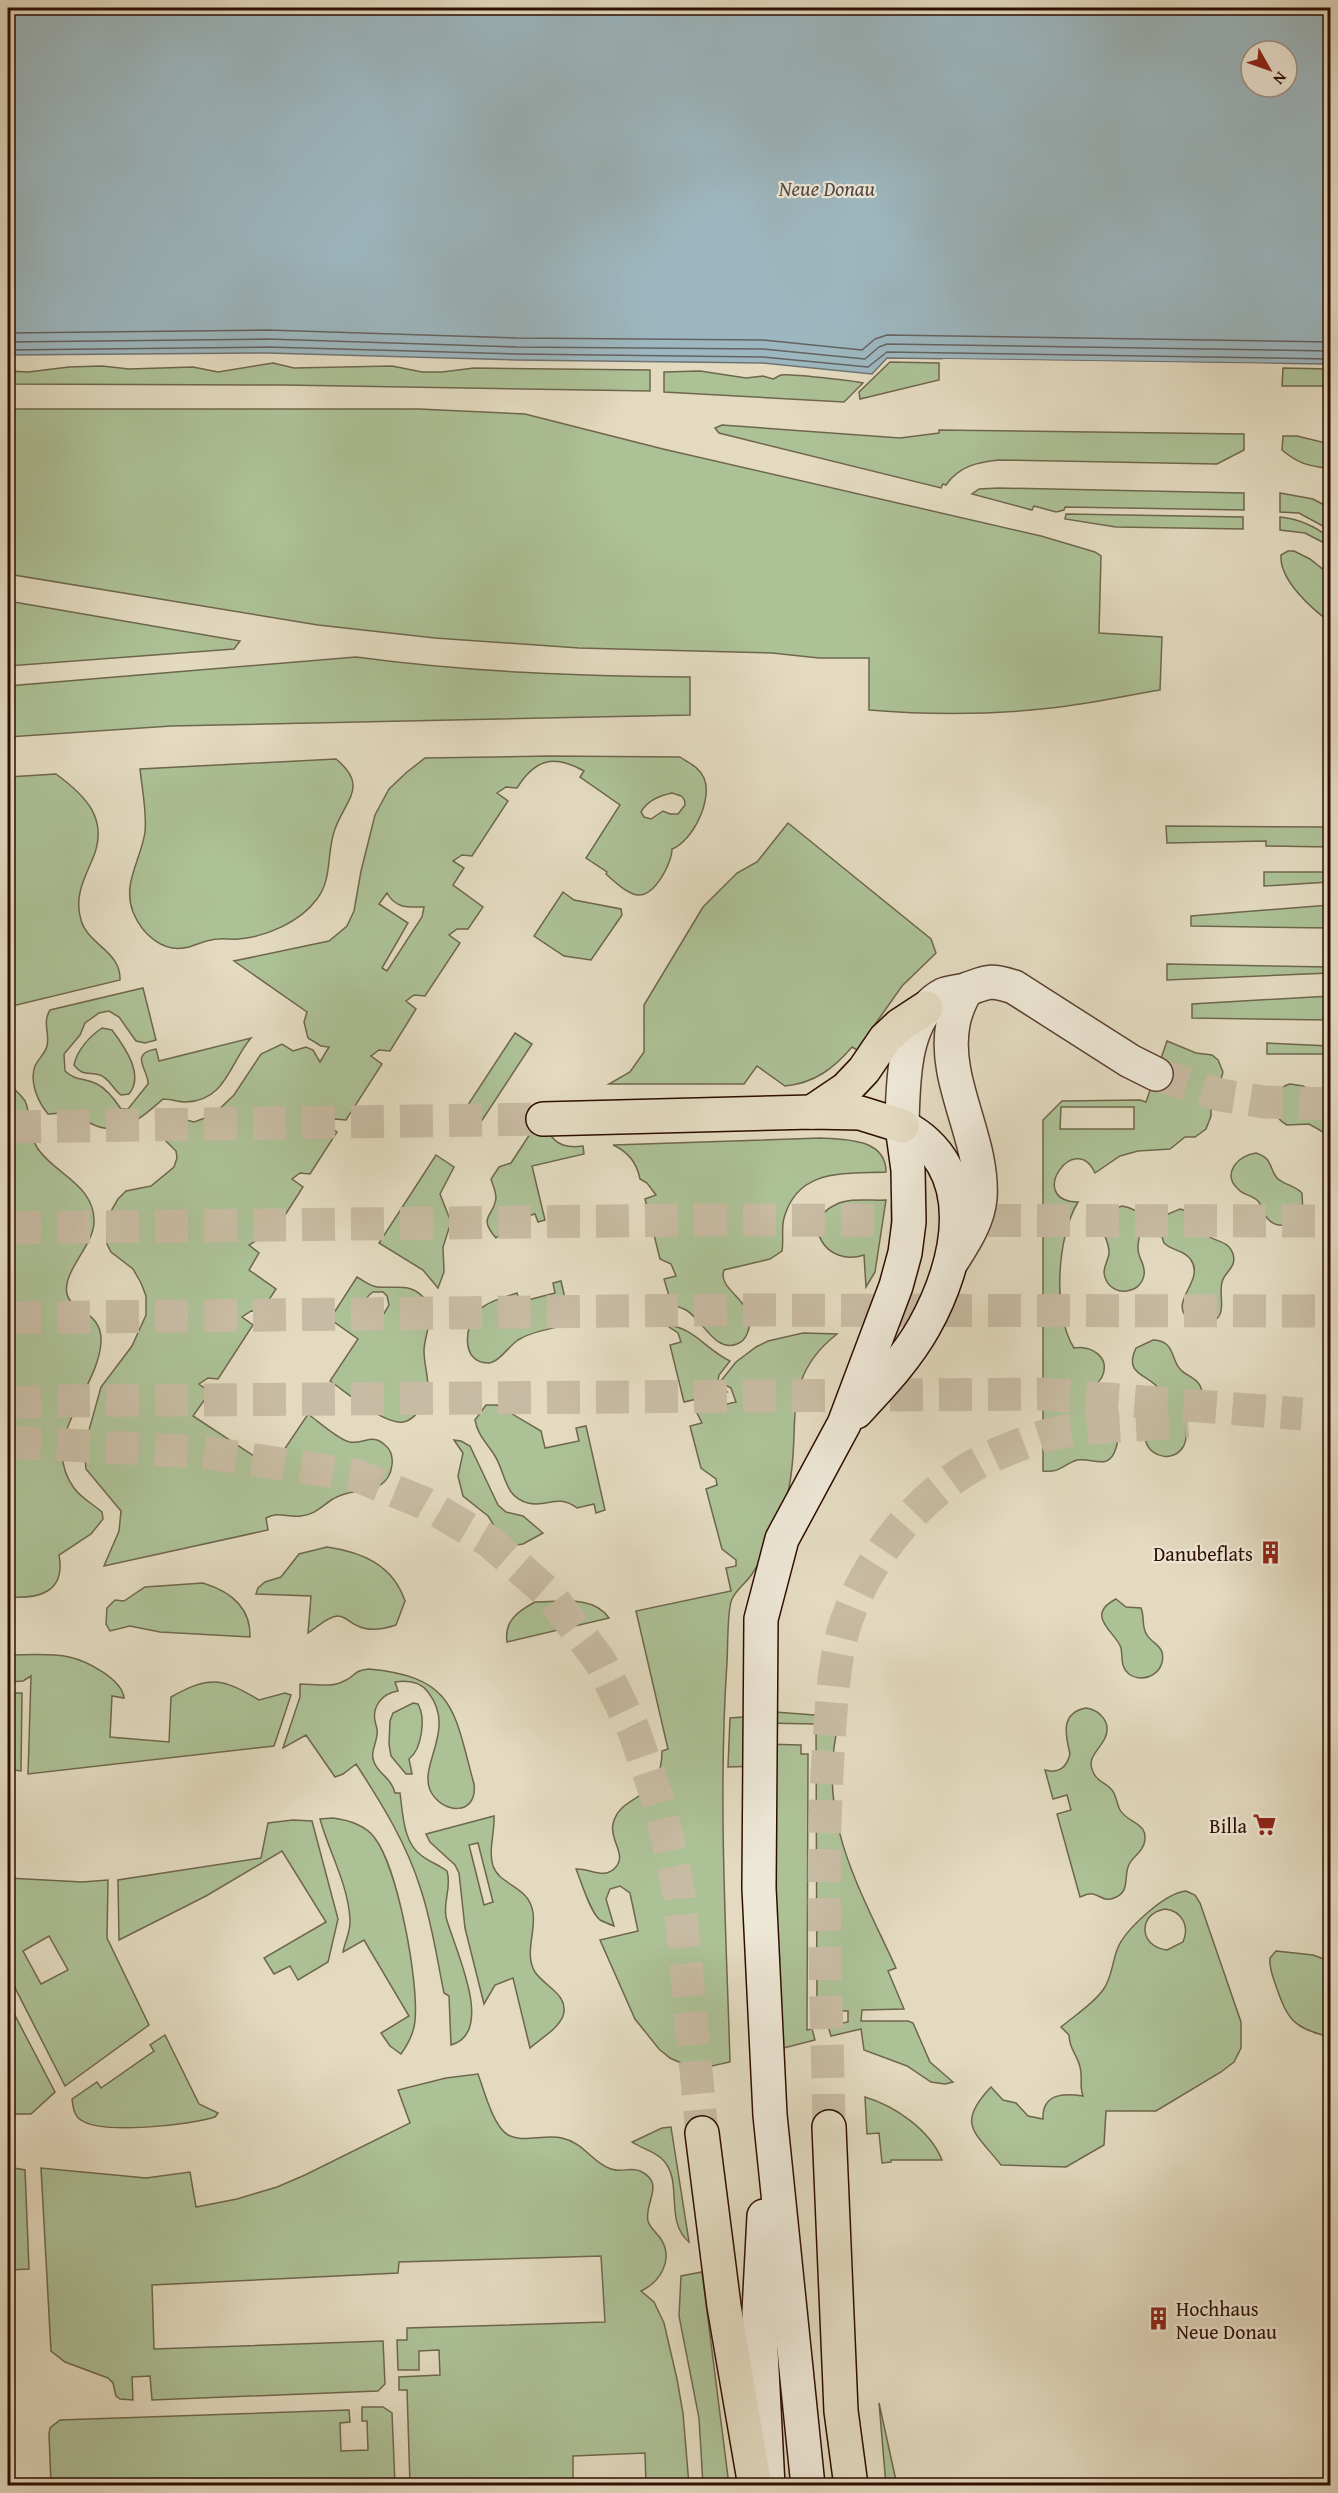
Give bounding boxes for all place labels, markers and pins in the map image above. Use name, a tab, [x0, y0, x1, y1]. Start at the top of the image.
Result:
place label: Danubeflats	[1153, 1539, 1253, 1568]
building icon: Danubeflats	[1258, 1540, 1284, 1566]
place label: Billa	[1209, 1811, 1248, 1840]
supermarket icon: Billa	[1252, 1812, 1278, 1838]
place label: Hochhaus Neue Donau	[1176, 2294, 1277, 2346]
building icon: Hochhaus Neue Donau	[1145, 2306, 1171, 2332]

